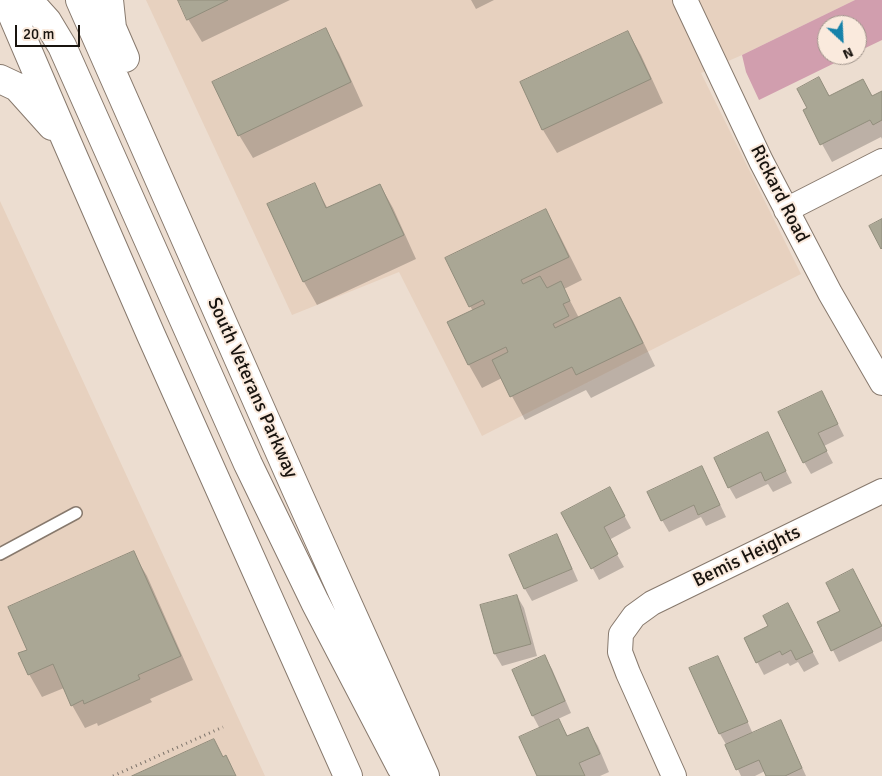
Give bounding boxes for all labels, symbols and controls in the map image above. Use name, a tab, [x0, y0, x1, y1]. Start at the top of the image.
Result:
scale bar	[18, 15, 82, 47]
north arrow	[817, 15, 867, 65]
text: 20 m	[23, 25, 54, 43]
text: N	[840, 43, 856, 63]
street label: Rickard Road	[745, 141, 813, 247]
street label: South Veterans Parkway	[202, 294, 302, 482]
street label: Bemis Heights	[690, 521, 804, 593]

